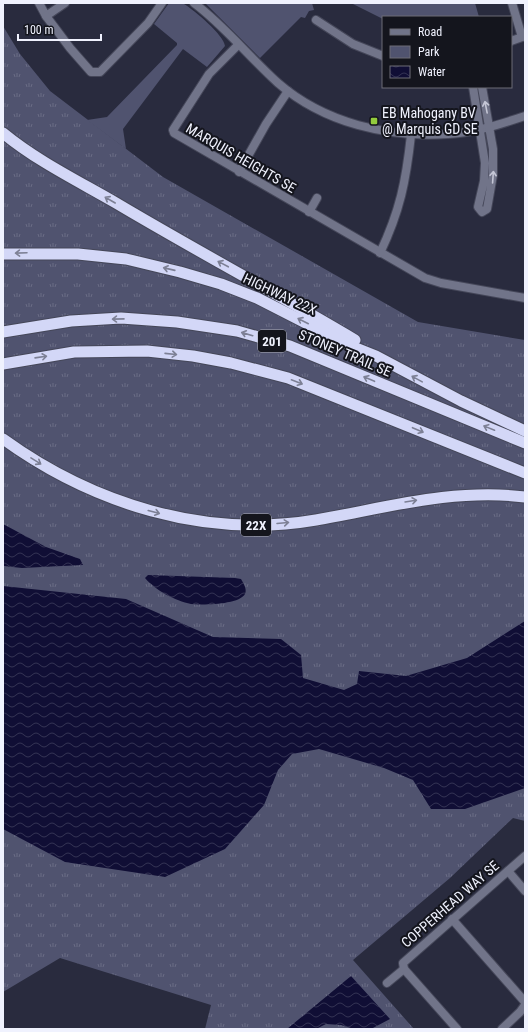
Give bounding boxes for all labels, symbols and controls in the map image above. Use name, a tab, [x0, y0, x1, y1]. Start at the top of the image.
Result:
scale bar	[18, 16, 101, 42]
legend	[382, 16, 512, 88]
text: 100 m	[24, 23, 54, 37]
text: Road	[418, 25, 442, 39]
text: Park	[418, 45, 440, 59]
text: Water	[418, 65, 446, 79]
one-way arrow	[482, 101, 490, 114]
place label: EB Mahogany BV @ Marquis GD SE	[382, 105, 478, 137]
marker: EB Mahogany BV @ Marquis GD SE	[369, 116, 379, 126]
street label: MARQUIS HEIGHTS SE	[183, 120, 299, 196]
one-way arrow	[489, 171, 496, 184]
one-way arrow	[104, 195, 116, 203]
one-way arrow	[15, 250, 28, 257]
one-way arrow	[217, 260, 229, 268]
one-way arrow	[163, 265, 176, 273]
street label: HIGHWAY 22X	[241, 270, 319, 318]
one-way arrow	[112, 315, 125, 322]
one-way arrow	[297, 317, 309, 324]
street label: STONEY TRAIL SE	[296, 326, 394, 380]
one-way arrow	[240, 330, 253, 337]
road number: 201	[258, 330, 286, 352]
one-way arrow	[164, 350, 177, 357]
one-way arrow	[34, 353, 47, 361]
one-way arrow	[363, 374, 375, 382]
one-way arrow	[411, 374, 423, 382]
one-way arrow	[291, 378, 303, 386]
one-way arrow	[483, 424, 495, 431]
one-way arrow	[411, 427, 423, 435]
one-way arrow	[30, 457, 42, 465]
one-way arrow	[404, 497, 417, 505]
one-way arrow	[148, 509, 161, 516]
road number: 22X	[241, 514, 271, 536]
one-way arrow	[276, 519, 289, 527]
street label: COPPERHEAD WAY SE	[398, 857, 502, 951]

